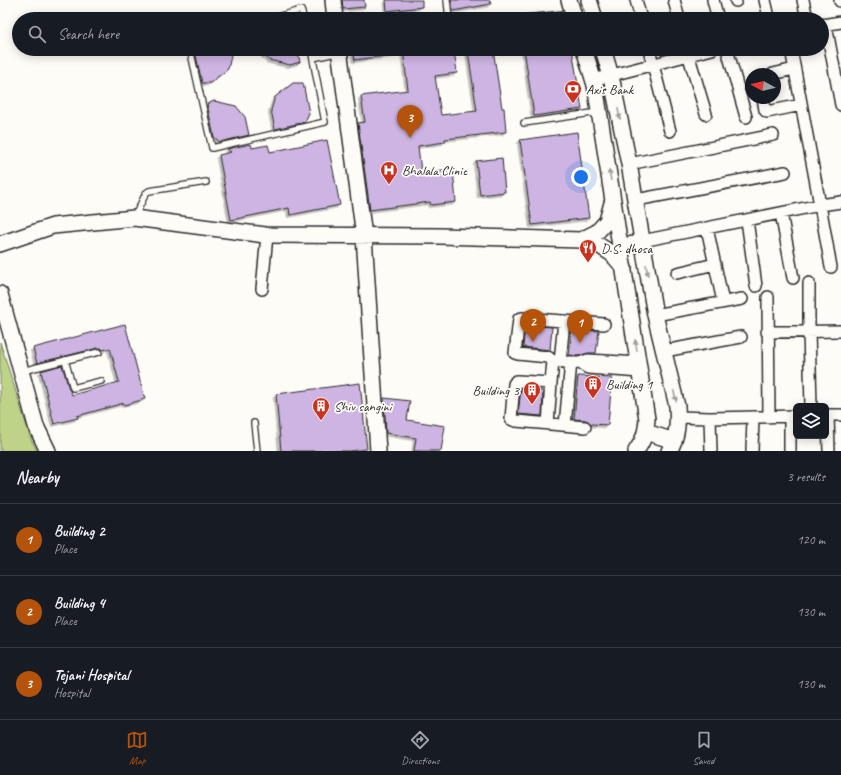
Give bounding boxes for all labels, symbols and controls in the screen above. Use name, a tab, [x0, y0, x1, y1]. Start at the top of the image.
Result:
search box	[12, 12, 829, 56]
icon: search	[26, 23, 48, 45]
text: Search here	[58, 25, 119, 44]
north arrow	[745, 68, 781, 104]
bank icon: Axis Bank	[563, 79, 583, 104]
place label: Axis Bank	[586, 81, 635, 98]
pin: 3	[397, 105, 423, 138]
one-way arrow	[616, 108, 622, 120]
hospital icon: Bhalala Clinic	[379, 160, 399, 185]
place label: Bhalala Clinic	[402, 162, 468, 179]
your location	[571, 167, 591, 187]
one-way arrow	[606, 169, 612, 181]
restaurant icon: D.S. dhosa	[578, 238, 598, 263]
place label: D.S. dhosa	[601, 240, 653, 257]
one-way arrow	[644, 263, 650, 276]
pin: 2	[520, 309, 546, 342]
pin: 1	[567, 310, 593, 343]
one-way arrow	[633, 339, 639, 351]
building icon: Building 1	[583, 374, 603, 399]
place label: Building 1	[606, 376, 653, 393]
building icon: Building 3	[522, 380, 542, 405]
place label: Building 3	[472, 382, 521, 399]
one-way arrow	[672, 390, 678, 403]
building icon: Shiv sangini	[311, 396, 331, 421]
place label: Shiv sangini	[334, 398, 394, 415]
map controls	[793, 403, 829, 439]
button: layers	[793, 403, 829, 439]
text: Nearby	[16, 467, 59, 488]
text: 3 results	[787, 469, 825, 485]
text: Building 2	[54, 522, 105, 541]
text: 1	[26, 532, 32, 548]
text: 120 m	[797, 532, 825, 548]
text: Place	[54, 541, 77, 557]
text: Building 4	[54, 594, 105, 613]
text: 2	[26, 604, 32, 620]
text: 130 m	[797, 604, 825, 620]
text: Place	[54, 613, 77, 629]
text: Tejani Hospital	[54, 666, 129, 685]
text: 3	[26, 676, 32, 692]
text: 130 m	[797, 676, 825, 692]
text: Hospital	[54, 685, 90, 701]
tab: Map	[126, 729, 148, 767]
tab: Directions	[401, 729, 440, 767]
tab: Saved	[693, 729, 715, 767]

